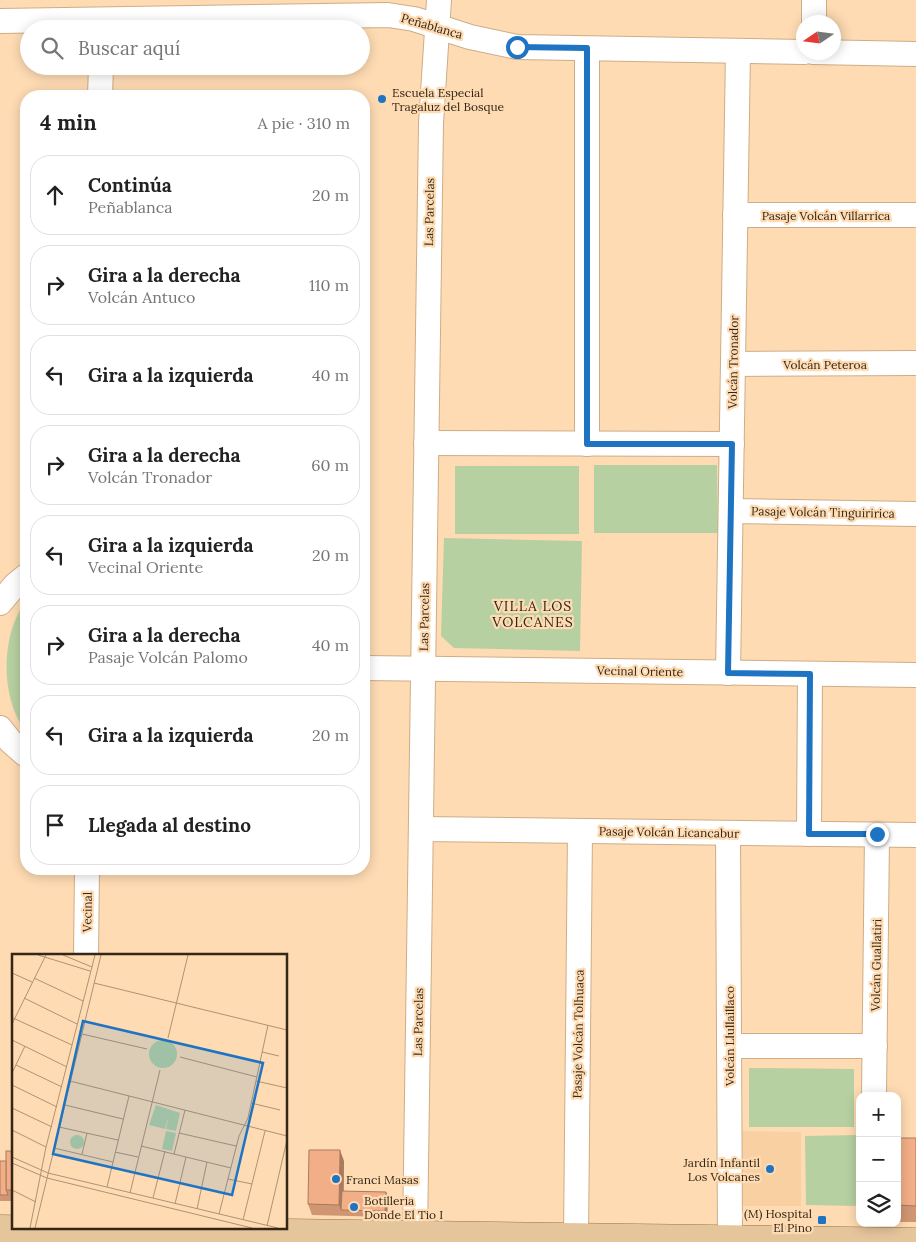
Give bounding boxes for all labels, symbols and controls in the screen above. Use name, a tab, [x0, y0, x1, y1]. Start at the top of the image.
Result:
street label: Peñablanca	[399, 10, 465, 42]
north arrow	[796, 15, 841, 60]
search box	[20, 20, 370, 75]
icon: search	[38, 34, 66, 62]
text: Buscar aquí	[78, 36, 180, 60]
route start	[506, 36, 529, 59]
place label: Escuela Especial Tragaluz del Bosque	[392, 85, 505, 114]
marker: Escuela Especial Tragaluz del Bosque	[376, 93, 388, 105]
text: 4 min	[40, 109, 97, 136]
text: A pie · 310 m	[257, 113, 350, 133]
text: Continúa	[88, 173, 172, 197]
street label: Las Parcelas	[421, 177, 437, 246]
icon: ahead	[41, 181, 69, 209]
text: 20 m	[312, 185, 349, 205]
text: Peñablanca	[88, 197, 173, 217]
street label: Pasaje Volcán Villarrica	[762, 208, 890, 223]
text: Gira a la derecha	[88, 263, 241, 287]
icon: right	[41, 271, 69, 299]
text: 110 m	[309, 275, 349, 295]
text: Volcán Antuco	[88, 287, 195, 307]
street label: Volcán Tronador	[725, 315, 741, 410]
street label: Volcán Peteroa	[782, 357, 867, 372]
icon: left	[41, 361, 69, 389]
text: Gira a la izquierda	[88, 363, 254, 387]
text: 40 m	[312, 365, 349, 385]
text: Gira a la derecha	[88, 443, 241, 467]
icon: right	[41, 451, 69, 479]
text: 60 m	[311, 455, 349, 475]
text: Volcán Tronador	[88, 467, 212, 487]
street label: Pasaje Volcán Tinguiririca	[751, 503, 895, 521]
text: Gira a la izquierda	[88, 533, 254, 557]
icon: left	[41, 541, 69, 569]
text: 20 m	[312, 545, 349, 565]
text: Vecinal Oriente	[88, 557, 203, 577]
street label: Las Parcelas	[416, 582, 432, 651]
district label: VILLA LOS VOLCANES	[491, 597, 574, 631]
text: Gira a la derecha	[88, 623, 241, 647]
icon: right	[41, 631, 69, 659]
text: 40 m	[312, 635, 349, 655]
text: Pasaje Volcán Palomo	[88, 647, 248, 667]
street label: Vecinal Oriente	[596, 663, 684, 679]
icon: left	[41, 721, 69, 749]
text: Gira a la izquierda	[88, 723, 254, 747]
text: 20 m	[312, 725, 349, 745]
icon: arrive	[41, 811, 69, 839]
text: Llegada al destino	[88, 813, 251, 837]
street label: Pasaje Volcán Licancabur	[599, 823, 740, 841]
route end	[866, 823, 889, 846]
street label: Vecinal	[79, 892, 95, 933]
street label: Volcán Guallatiri	[868, 919, 884, 1012]
inset map	[12, 954, 288, 1230]
street label: Pasaje Volcán Tolhuaca	[569, 969, 587, 1099]
street label: Volcán Llullaillaco	[722, 986, 737, 1087]
street label: Las Parcelas	[410, 987, 426, 1056]
map controls	[856, 1092, 901, 1227]
button: +	[856, 1092, 901, 1137]
button: −	[856, 1137, 901, 1182]
place label: Jardín Infantil Los Volcanes	[682, 1155, 760, 1184]
marker: Jardín Infantil Los Volcanes	[764, 1163, 776, 1175]
place label: Franci Masas	[346, 1172, 419, 1187]
marker: Franci Masas	[330, 1173, 342, 1185]
button: layers	[856, 1182, 901, 1227]
place label: Botilleria Donde El Tio I	[364, 1193, 443, 1222]
marker: Botilleria Donde El Tio I	[348, 1201, 360, 1213]
place label: (M) Hospital El Pino	[744, 1206, 812, 1235]
marker: (M) Hospital El Pino	[816, 1214, 828, 1226]

